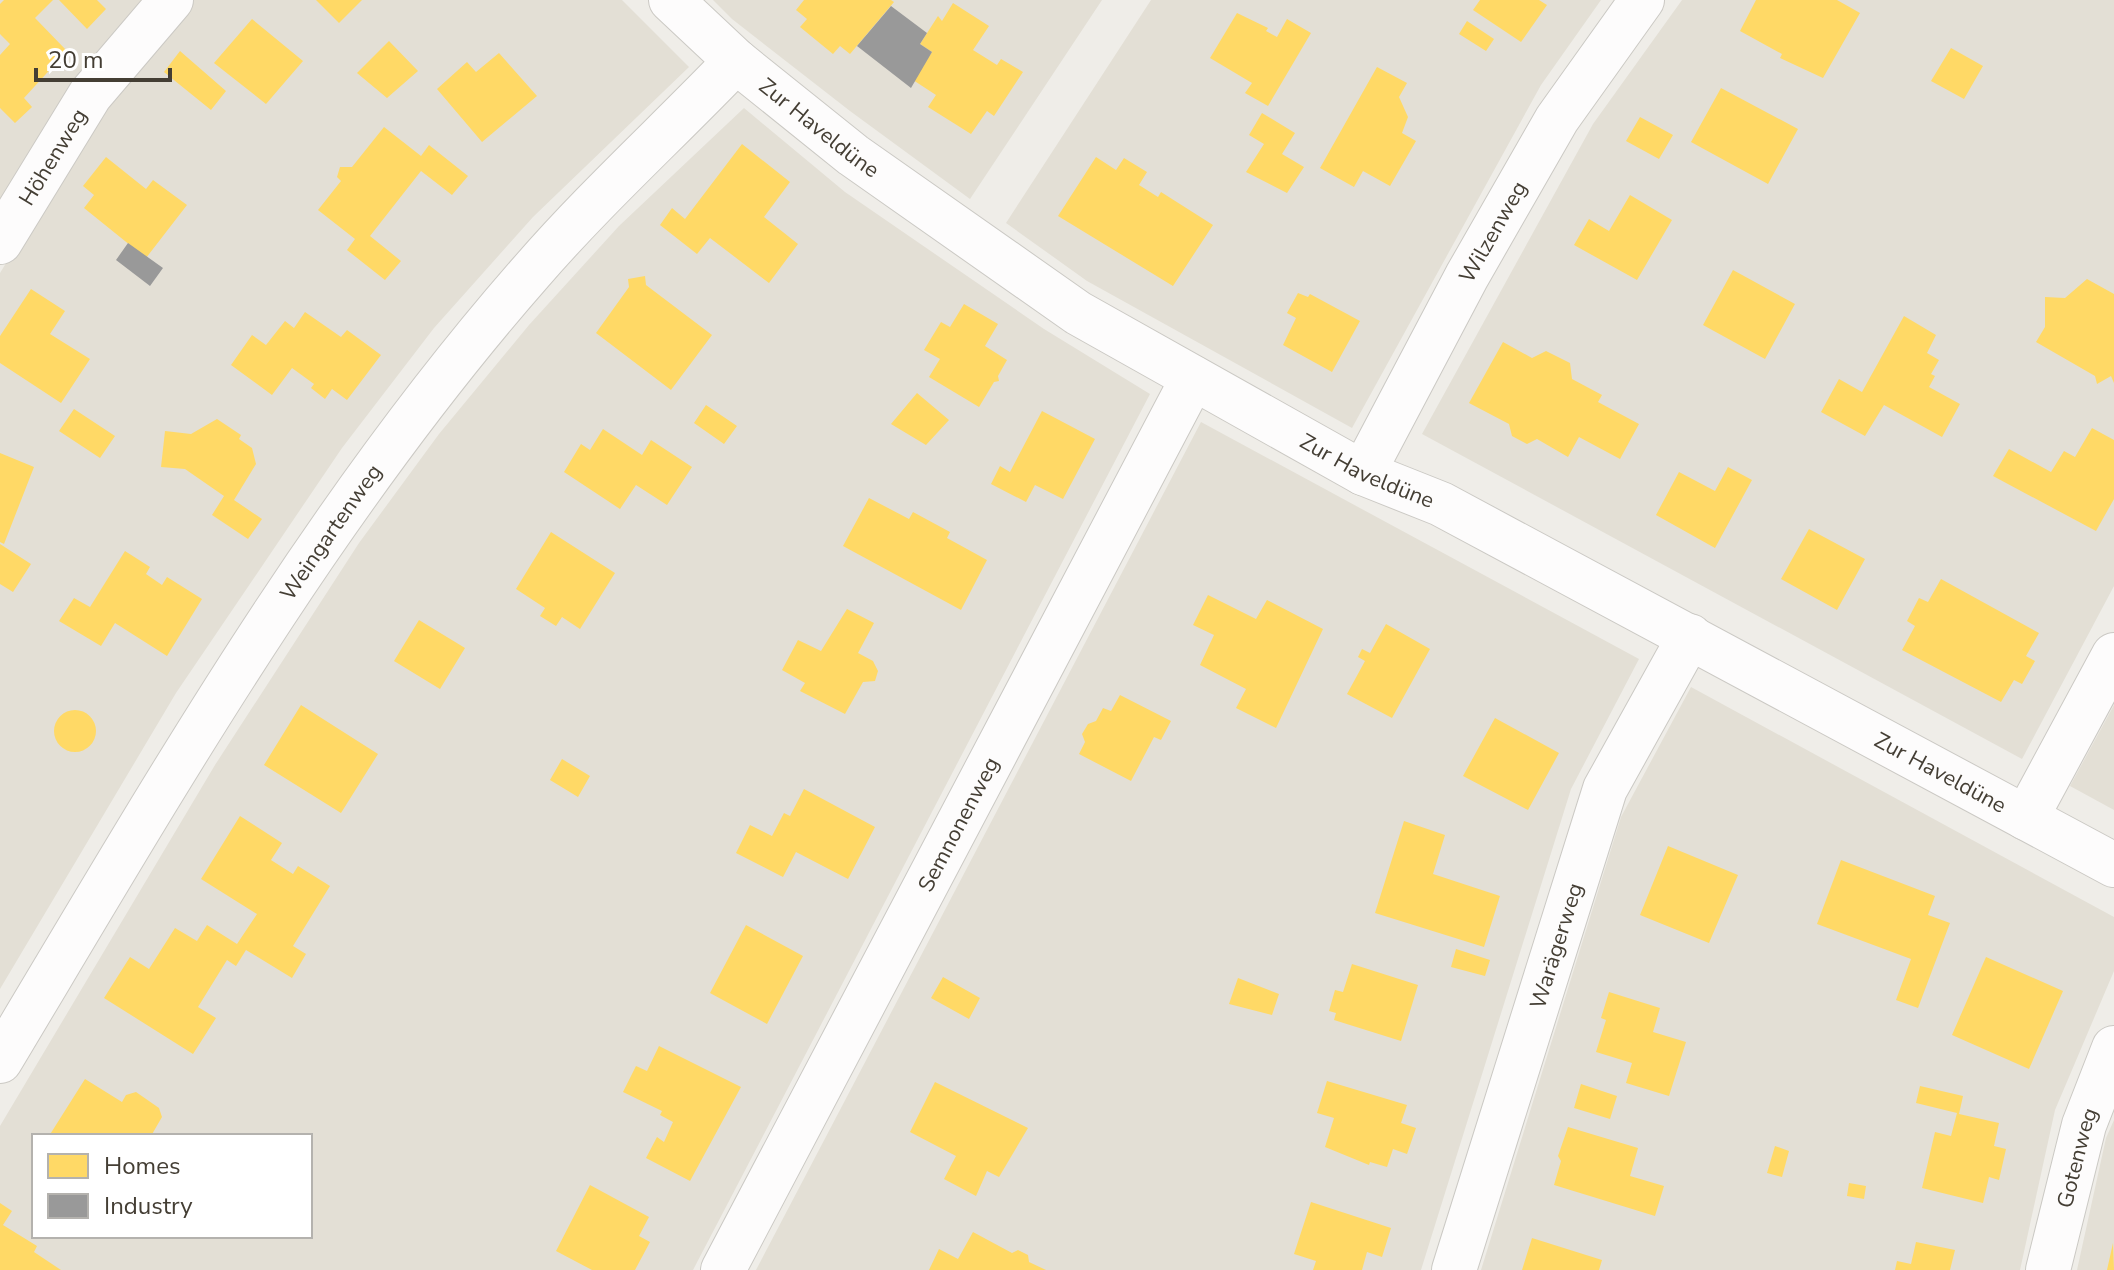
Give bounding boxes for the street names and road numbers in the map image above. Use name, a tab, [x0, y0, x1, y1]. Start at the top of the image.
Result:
street label: Zur Haveldüne	[753, 71, 885, 185]
street label: Höhenweg	[12, 103, 94, 211]
street label: Wilzenweg	[1452, 176, 1534, 288]
street label: Zur Haveldüne	[1294, 427, 1439, 516]
street label: Weingartenweg	[273, 458, 389, 607]
street label: Zur Haveldüne	[1869, 725, 2012, 821]
street label: Semnonenweg	[911, 752, 1007, 897]
street label: Warägerweg	[1523, 879, 1591, 1013]
street label: Gotenweg	[2050, 1103, 2105, 1211]

